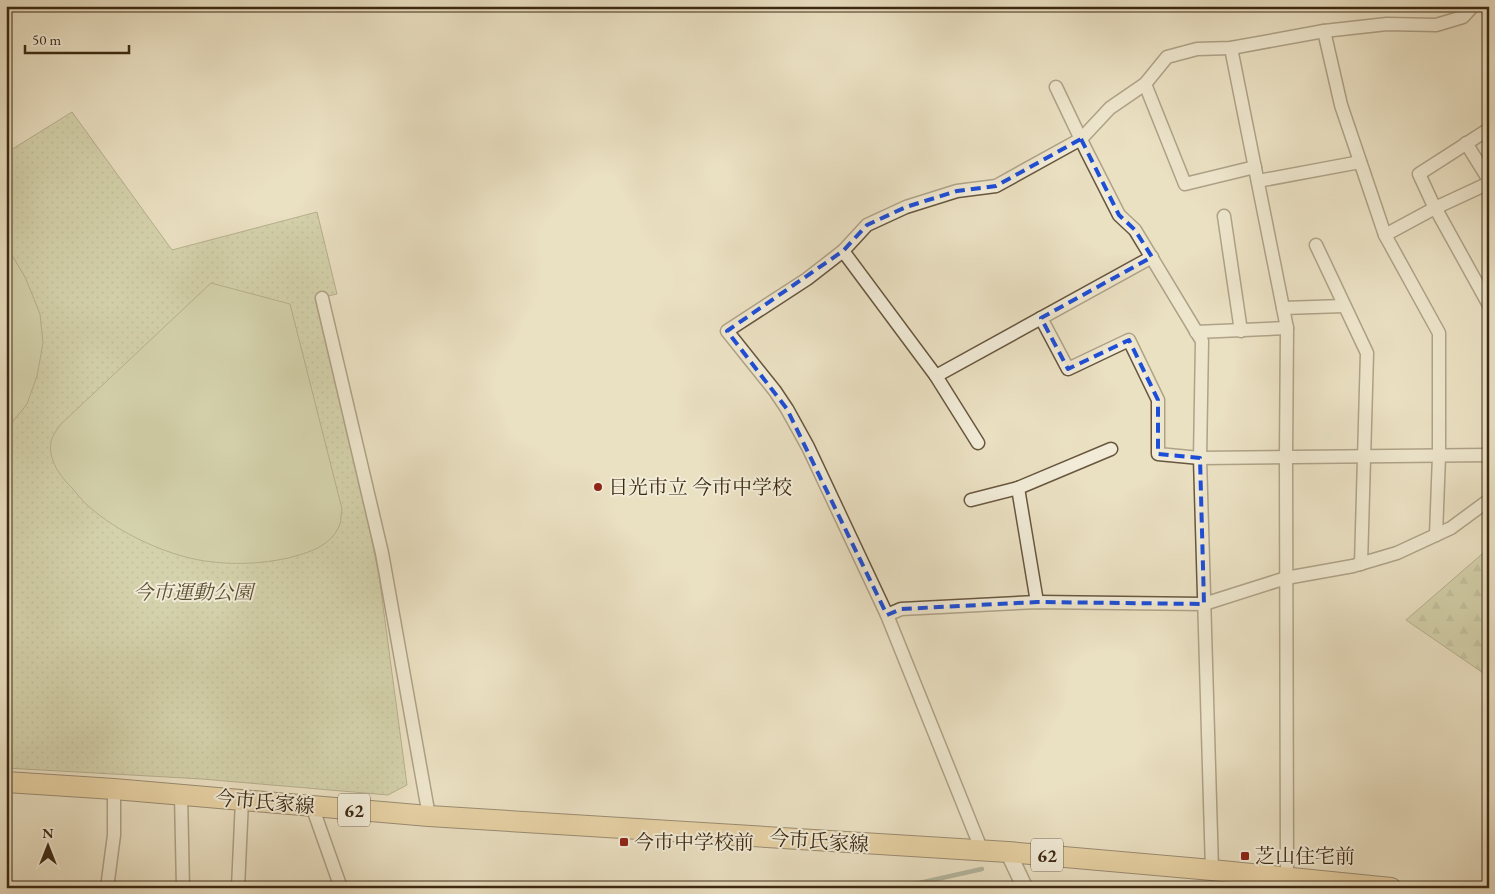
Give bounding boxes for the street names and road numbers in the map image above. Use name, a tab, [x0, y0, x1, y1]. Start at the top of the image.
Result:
street label: 今市氏家線	[214, 785, 316, 819]
road number: 62	[338, 794, 370, 826]
street label: 今市氏家線	[768, 825, 870, 857]
road number: 62	[1031, 838, 1063, 872]

